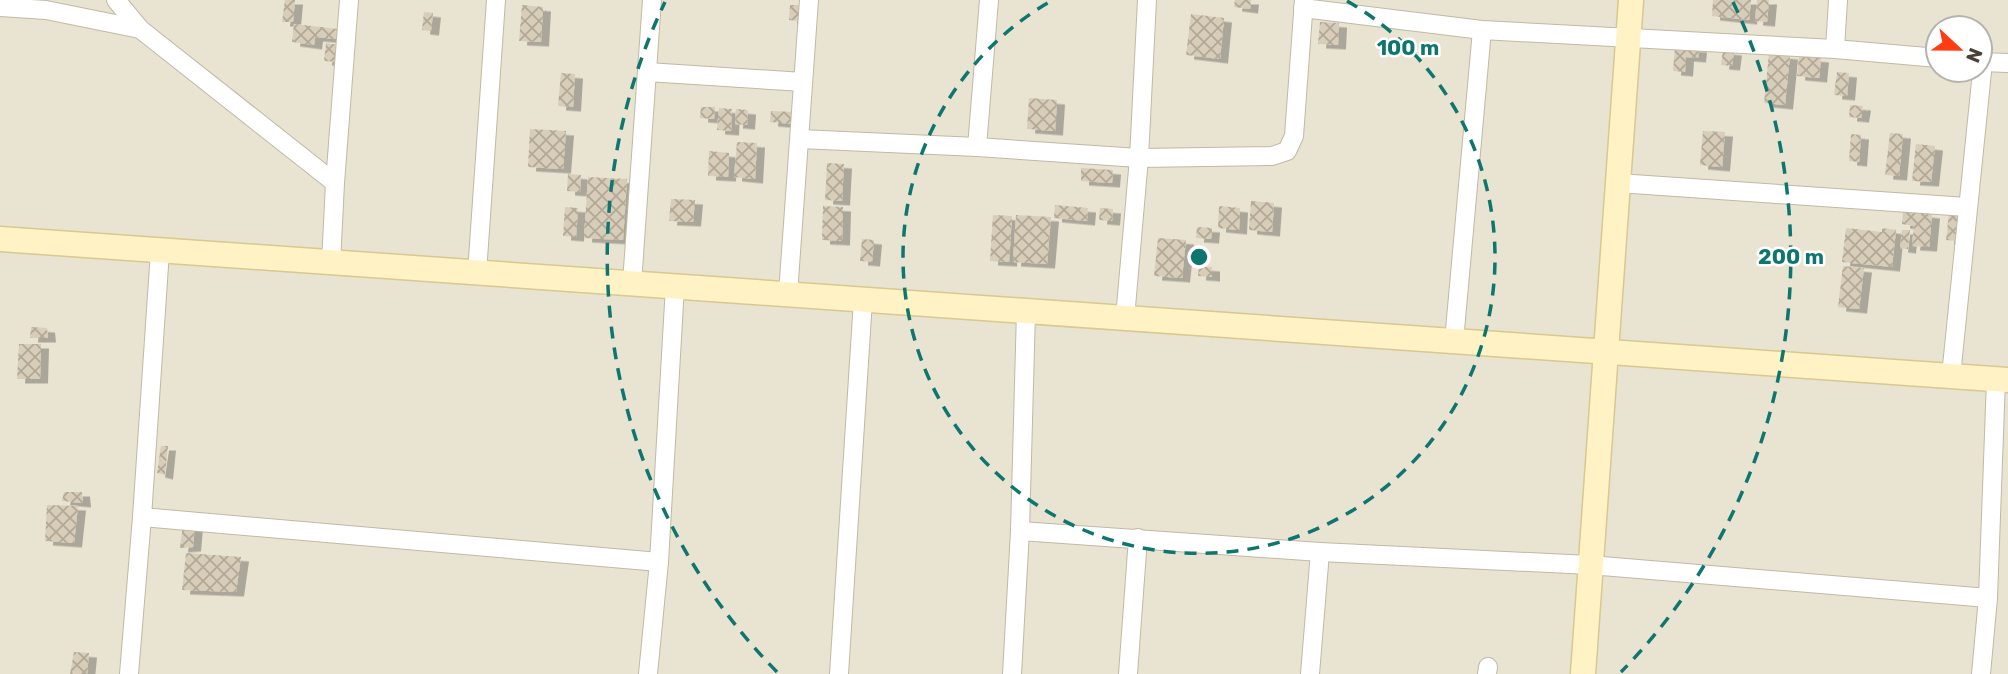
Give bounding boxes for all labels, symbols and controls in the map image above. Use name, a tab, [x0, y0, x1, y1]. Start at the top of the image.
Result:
north arrow	[1924, 14, 1994, 84]
text: 100 m	[1377, 35, 1439, 60]
text: N	[1961, 45, 1988, 66]
text: 200 m	[1758, 244, 1824, 269]
centre of rings	[1187, 245, 1211, 269]

